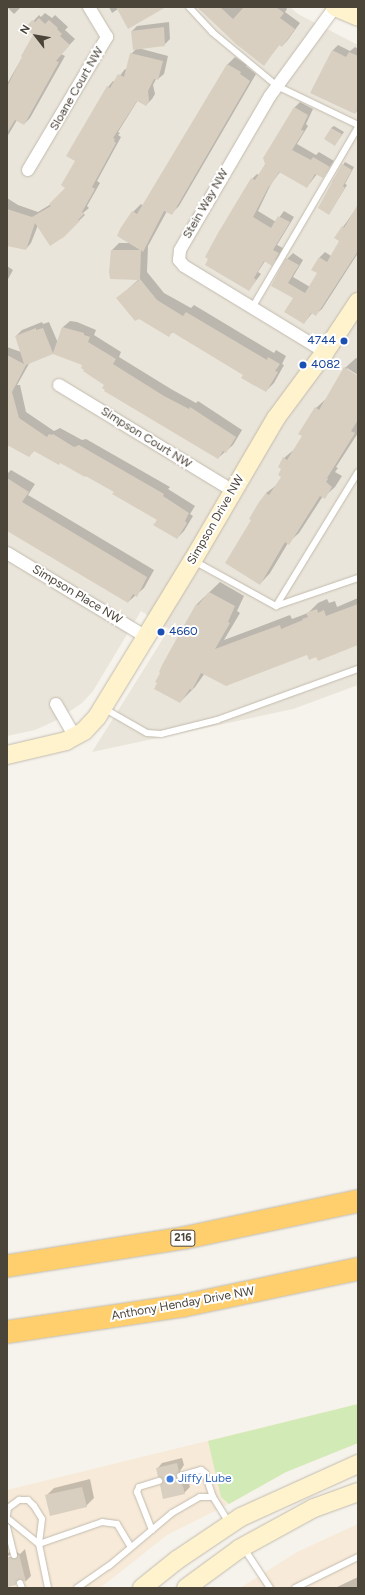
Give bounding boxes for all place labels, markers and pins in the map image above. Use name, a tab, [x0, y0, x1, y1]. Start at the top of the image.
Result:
place label: 4744	[307, 334, 336, 348]
marker: 4744	[339, 336, 349, 346]
place label: 4082	[311, 358, 340, 372]
marker: 4082	[298, 360, 308, 370]
place label: 4660	[169, 625, 198, 639]
marker: 4660	[156, 627, 166, 637]
place label: Jiffy Lube	[178, 1472, 232, 1486]
marker: Jiffy Lube	[165, 1474, 175, 1484]

